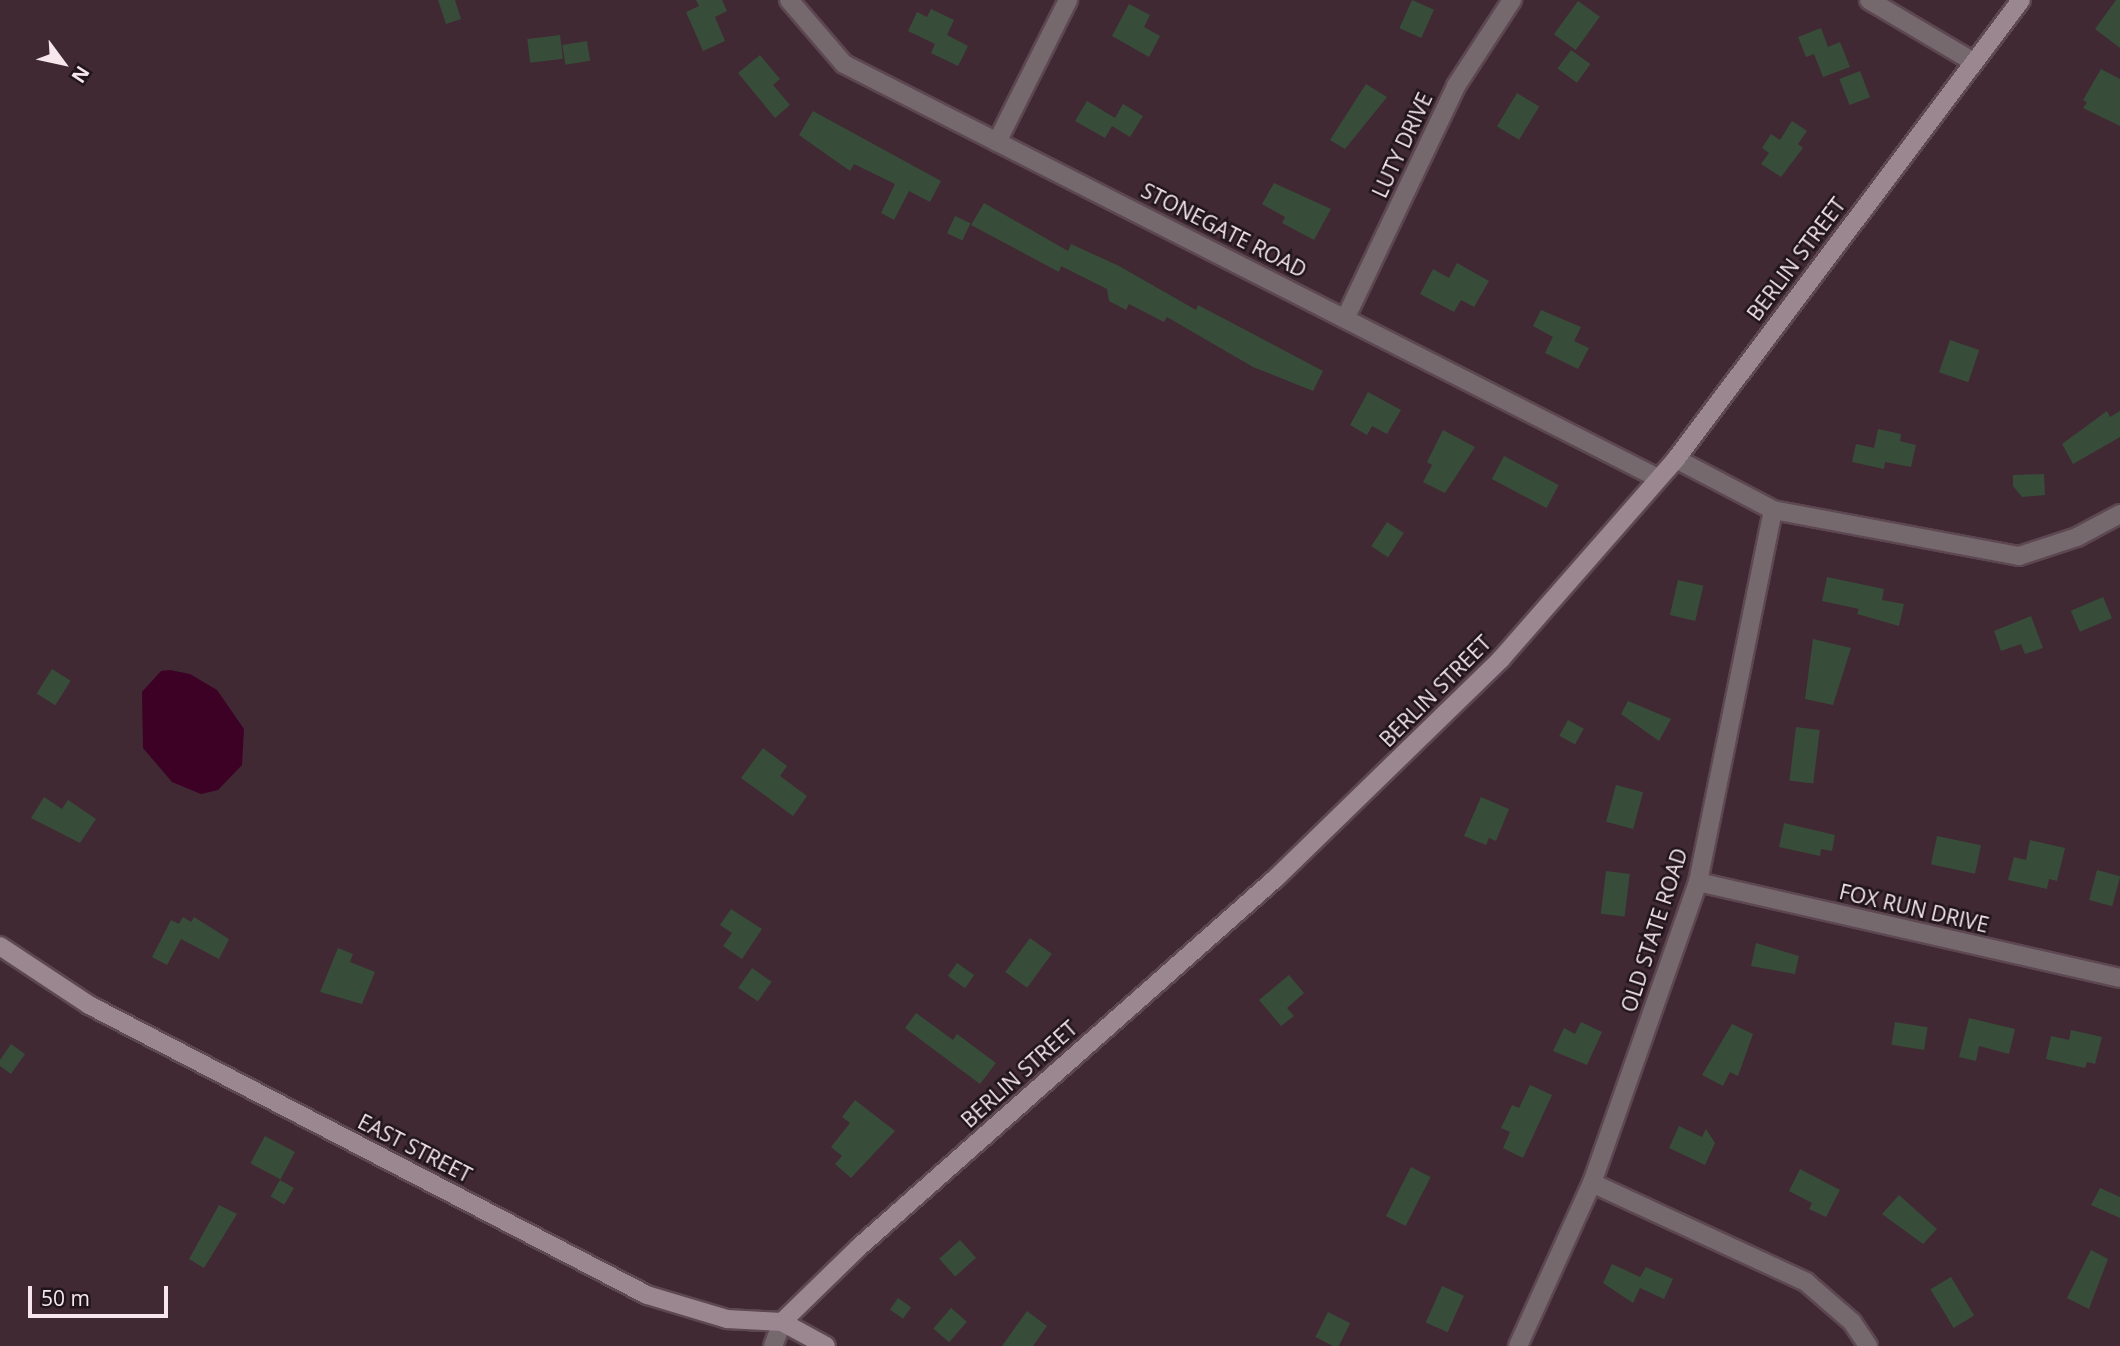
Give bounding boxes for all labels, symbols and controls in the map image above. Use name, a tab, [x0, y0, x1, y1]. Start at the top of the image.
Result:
north arrow	[28, 28, 98, 98]
text: N	[66, 61, 96, 88]
street label: LUTY DRIVE	[1367, 88, 1437, 202]
street label: STONEGATE ROAD	[1137, 177, 1311, 283]
street label: BERLIN STREET	[1742, 193, 1850, 325]
street label: BERLIN STREET	[1374, 630, 1496, 752]
street label: OLD STATE ROAD	[1616, 845, 1692, 1015]
street label: FOX RUN DRIVE	[1837, 879, 1991, 937]
street label: BERLIN STREET	[956, 1015, 1082, 1133]
street label: EAST STREET	[354, 1109, 476, 1187]
scale bar	[32, 1272, 172, 1316]
text: 50 m	[41, 1284, 90, 1312]

